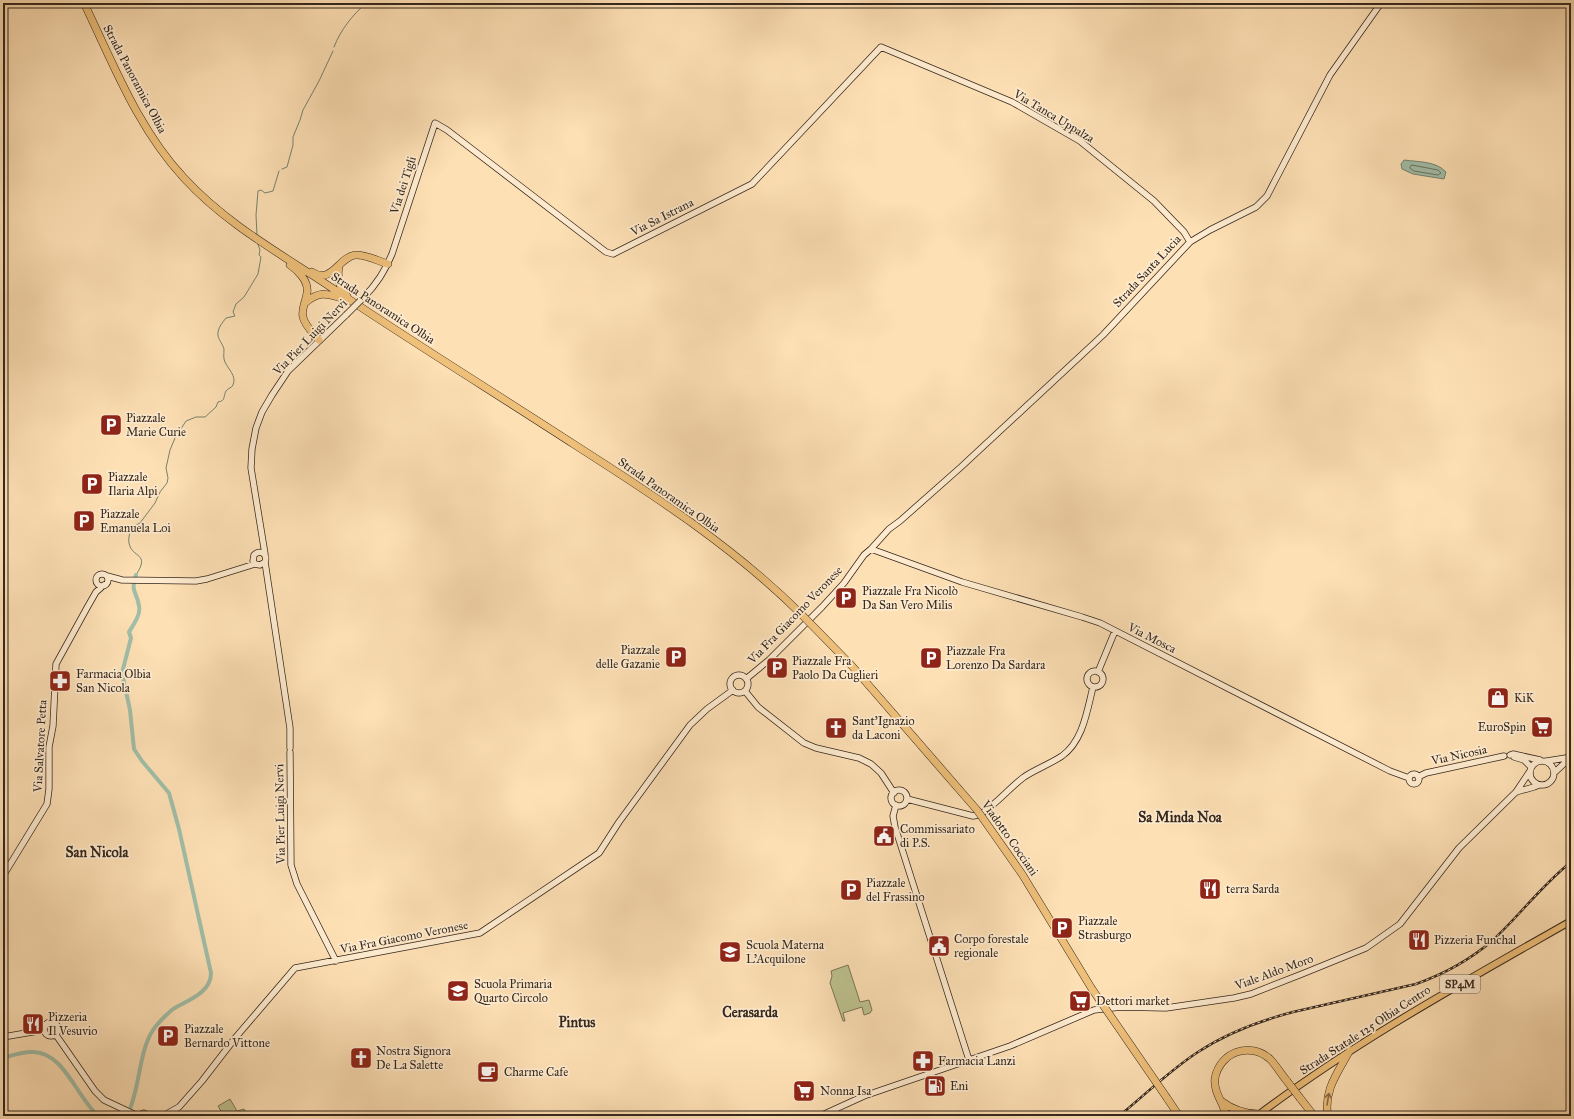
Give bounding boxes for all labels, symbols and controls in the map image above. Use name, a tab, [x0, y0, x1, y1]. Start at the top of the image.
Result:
street label: Strada Panoramica Olbia	[100, 22, 170, 136]
street label: Via Tanca Uppalza	[1010, 86, 1098, 146]
street label: Via dei Tigli	[387, 154, 420, 217]
street label: Via Sa Istrana	[627, 195, 697, 239]
street label: Strada Santa Lucia	[1110, 231, 1185, 310]
street label: Strada Panoramica Olbia	[329, 269, 438, 347]
street label: Via Pier Luigi Nervi	[269, 296, 351, 379]
place label: Piazzale Marie Curie	[126, 411, 186, 439]
parking icon: Piazzale Marie Curie	[98, 412, 124, 438]
street label: Strada Panoramica Olbia	[615, 455, 723, 536]
place label: Piazzale Ilaria Alpi	[108, 470, 158, 498]
parking icon: Piazzale Ilaria Alpi	[79, 471, 105, 497]
place label: Piazzale Emanuela Loi	[100, 507, 171, 535]
parking icon: Piazzale Emanuela Loi	[71, 508, 97, 534]
street label: Via Fra Giacomo Veronese	[744, 563, 845, 667]
place label: Piazzale Fra Nicolò Da San Vero Milis	[862, 584, 958, 612]
parking icon: Piazzale Fra Nicolò Da San Vero Milis	[833, 585, 859, 611]
street label: Via Mosca	[1125, 619, 1179, 656]
place label: Piazzale delle Gazanie	[596, 643, 660, 671]
parking icon: Piazzale delle Gazanie	[663, 644, 689, 670]
place label: Piazzale Fra Lorenzo Da Sardara	[946, 644, 1046, 672]
parking icon: Piazzale Fra Lorenzo Da Sardara	[918, 645, 944, 671]
place label: Piazzale Fra Paolo Da Cuglieri	[792, 654, 879, 683]
parking icon: Piazzale Fra Paolo Da Cuglieri	[764, 655, 790, 681]
place label: Farmacia Olbia San Nicola	[76, 667, 152, 695]
pharmacy icon: Farmacia Olbia San Nicola	[47, 668, 73, 694]
shop icon: KiK	[1485, 685, 1511, 711]
place label: KiK	[1514, 691, 1535, 705]
street label: Via Salvatore Petta	[31, 698, 49, 794]
place label: Sant'Ignazio da Laconi	[852, 714, 915, 742]
supermarket icon: EuroSpin	[1529, 714, 1555, 740]
church icon: Sant'Ignazio da Laconi	[823, 715, 849, 741]
place label: EuroSpin	[1478, 720, 1527, 734]
street label: Via Nicosia	[1429, 742, 1489, 768]
street label: Via Pier Luigi Nervi	[272, 763, 289, 865]
street label: Viadotto Cocciani	[978, 797, 1042, 879]
district label: Sa Minda Noa	[1138, 809, 1223, 826]
place label: Commissariato di P.S.	[900, 822, 975, 850]
public building icon: Commissariato di P.S.	[871, 823, 897, 849]
district label: San Nicola	[66, 844, 130, 861]
place label: Piazzale del Frassino	[866, 876, 925, 904]
restaurant icon: terra Sarda	[1197, 876, 1223, 902]
parking icon: Piazzale del Frassino	[838, 877, 864, 903]
place label: terra Sarda	[1226, 882, 1280, 896]
place label: Piazzale Strasburgo	[1078, 914, 1132, 943]
parking icon: Piazzale Strasburgo	[1049, 915, 1075, 941]
street label: Via Fra Giacomo Veronese	[338, 918, 469, 956]
restaurant icon: Pizzeria Funchal	[1406, 927, 1432, 953]
place label: Corpo forestale regionale	[954, 932, 1029, 961]
public building icon: Corpo forestale regionale	[926, 933, 952, 959]
place label: Pizzeria Funchal	[1434, 933, 1517, 947]
place label: Scuola Materna L'Acquilone	[746, 938, 825, 967]
school or university icon: Scuola Materna L'Acquilone	[717, 939, 743, 965]
street label: Viale Aldo Moro	[1232, 951, 1315, 993]
road number: SP4M	[1440, 975, 1480, 993]
place label: Scuola Primaria Quarto Circolo	[474, 977, 553, 1005]
school or university icon: Scuola Primaria Quarto Circolo	[445, 978, 471, 1004]
street label: Strada Statale 125 Olbia Centro	[1297, 982, 1433, 1078]
supermarket icon: Dettori market	[1067, 988, 1093, 1014]
place label: Dettori market	[1096, 994, 1170, 1008]
district label: Cerasarda	[722, 1004, 779, 1021]
place label: Pizzeria Il Vesuvio	[48, 1010, 97, 1038]
restaurant icon: Pizzeria Il Vesuvio	[20, 1011, 46, 1037]
district label: Pintus	[559, 1014, 595, 1031]
place label: Piazzale Bernardo Vittone	[184, 1022, 270, 1050]
parking icon: Piazzale Bernardo Vittone	[155, 1023, 181, 1049]
place label: Nostra Signora De La Salette	[376, 1044, 452, 1072]
church icon: Nostra Signora De La Salette	[348, 1045, 374, 1071]
pharmacy icon: Farmacia Lanzi	[910, 1048, 936, 1074]
place label: Farmacia Lanzi	[938, 1054, 1016, 1068]
cafe icon: Charme Cafe	[475, 1059, 501, 1085]
place label: Charme Cafe	[504, 1065, 568, 1079]
fuel station icon: Eni	[922, 1073, 948, 1099]
supermarket icon: Nonna Isa	[791, 1078, 817, 1104]
place label: Eni	[950, 1079, 969, 1093]
place label: Nonna Isa	[820, 1084, 872, 1098]
one-way arrow	[1324, 1093, 1332, 1106]

